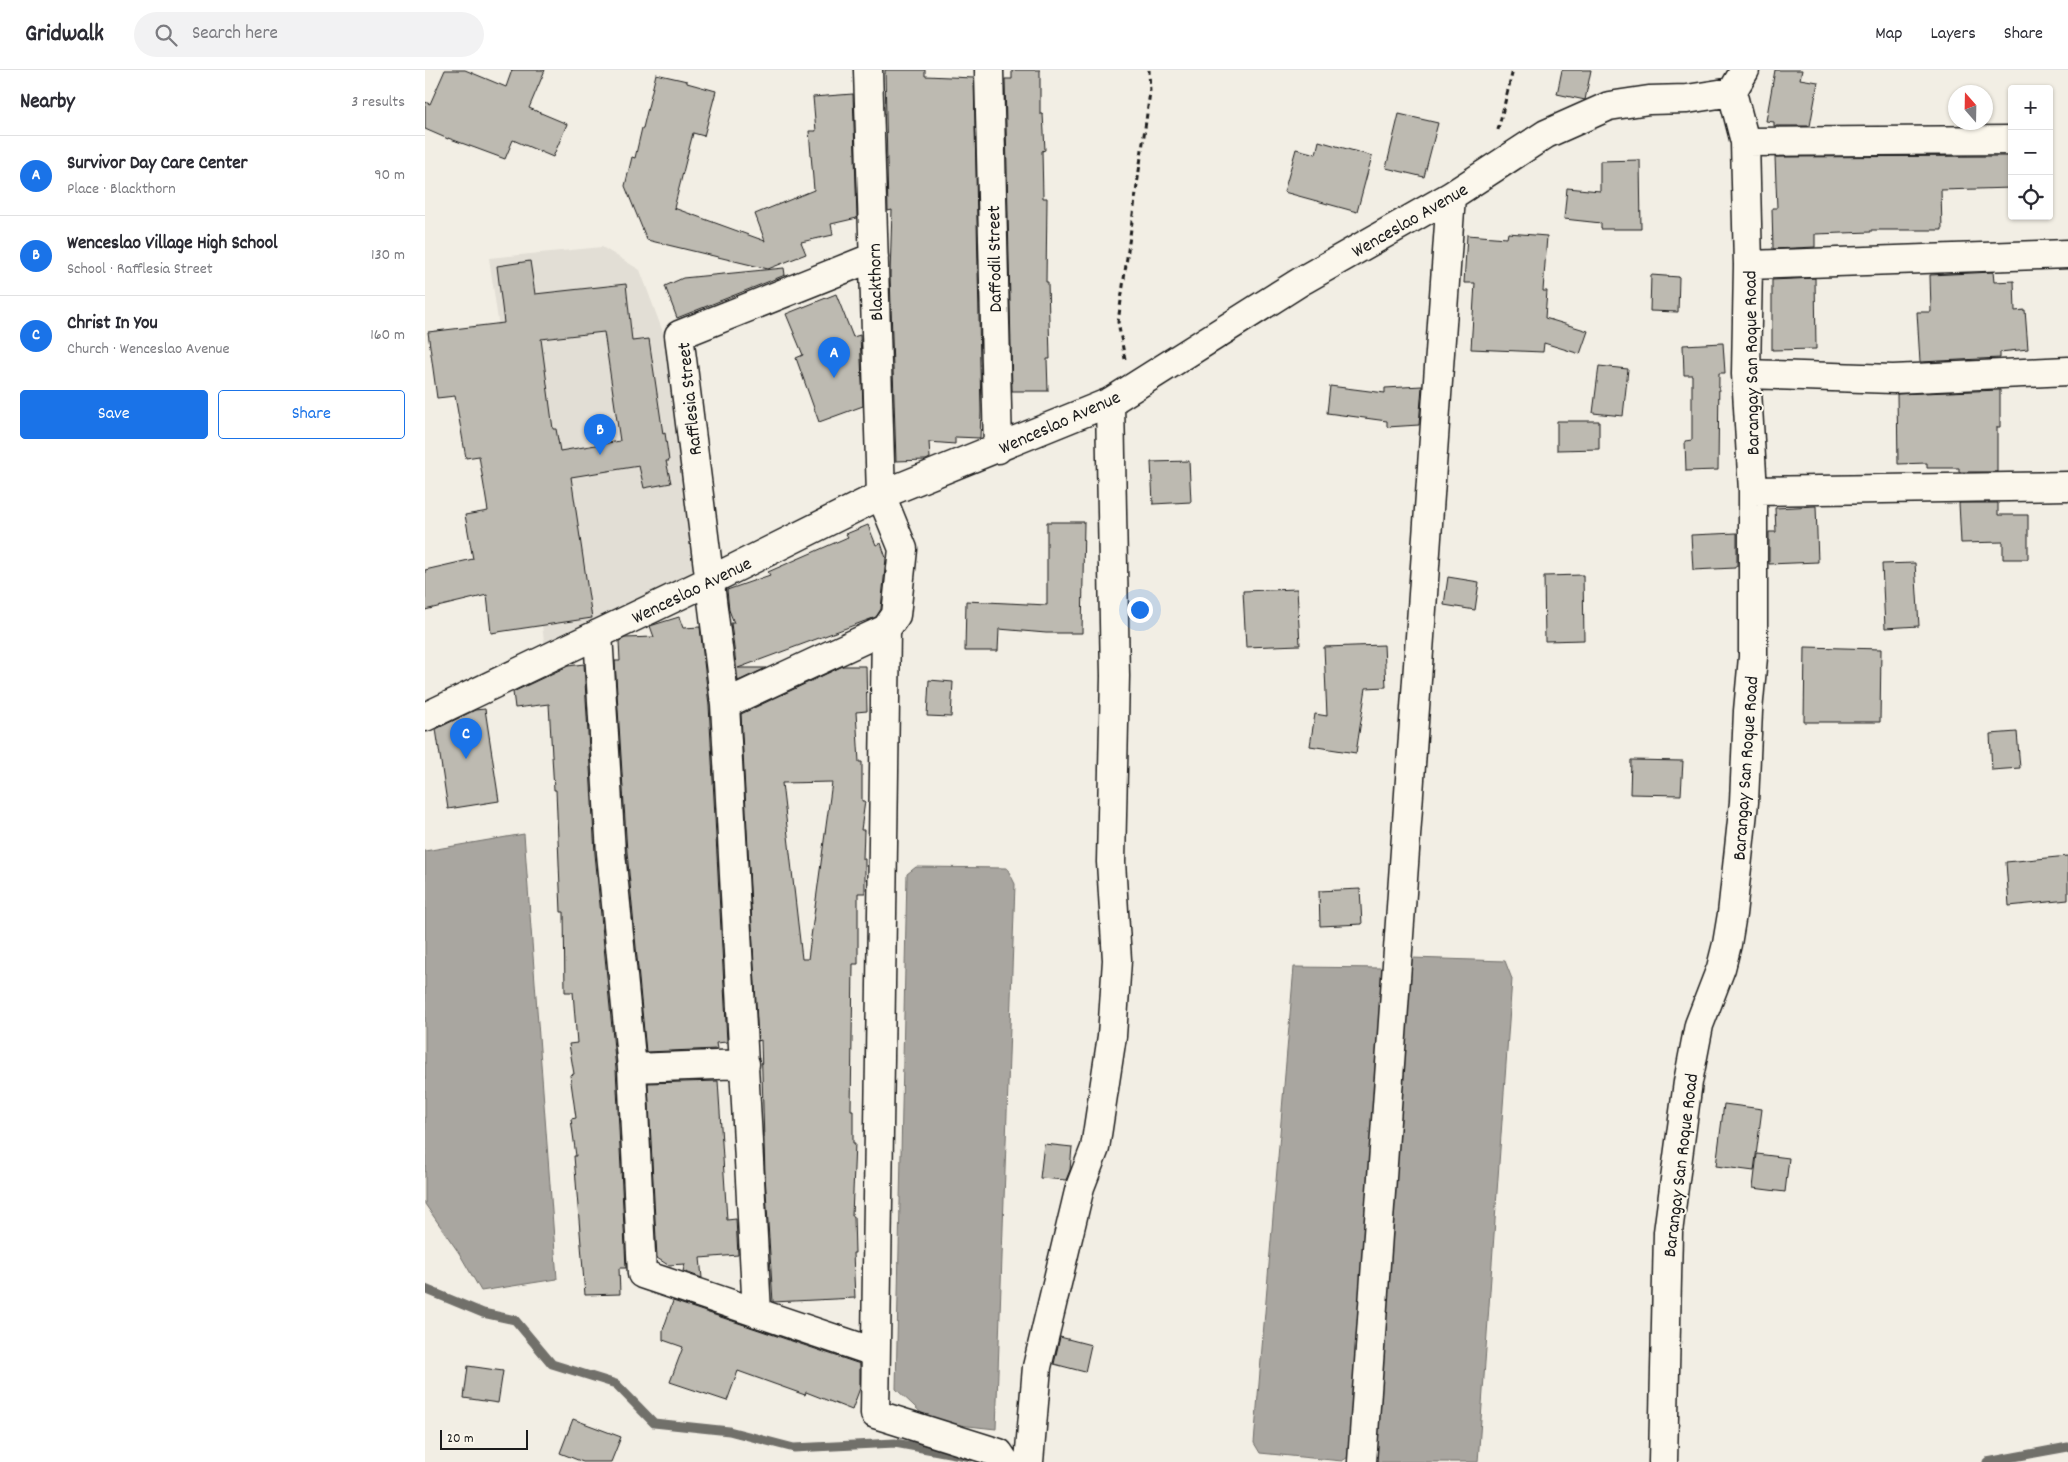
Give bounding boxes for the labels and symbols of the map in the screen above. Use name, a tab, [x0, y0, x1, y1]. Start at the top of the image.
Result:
north arrow	[1948, 85, 1993, 130]
street label: Wenceslao Avenue	[1348, 178, 1474, 266]
street label: Daffodil Street	[982, 205, 1011, 313]
street label: Blackthorn	[863, 242, 892, 321]
street label: Barangay San Roque Road	[1738, 270, 1769, 456]
pin: A	[818, 337, 850, 378]
street label: Rafflesia Street	[672, 341, 711, 457]
street label: Wenceslao Avenue	[995, 385, 1125, 463]
pin: B	[584, 414, 616, 455]
street label: Wenceslao Avenue	[628, 551, 757, 633]
your location	[1127, 597, 1153, 623]
street label: Barangay San Roque Road	[1728, 675, 1767, 861]
pin: C	[450, 718, 482, 759]
street label: Barangay San Roque Road	[1658, 1072, 1707, 1259]
scale bar	[440, 1427, 527, 1450]

